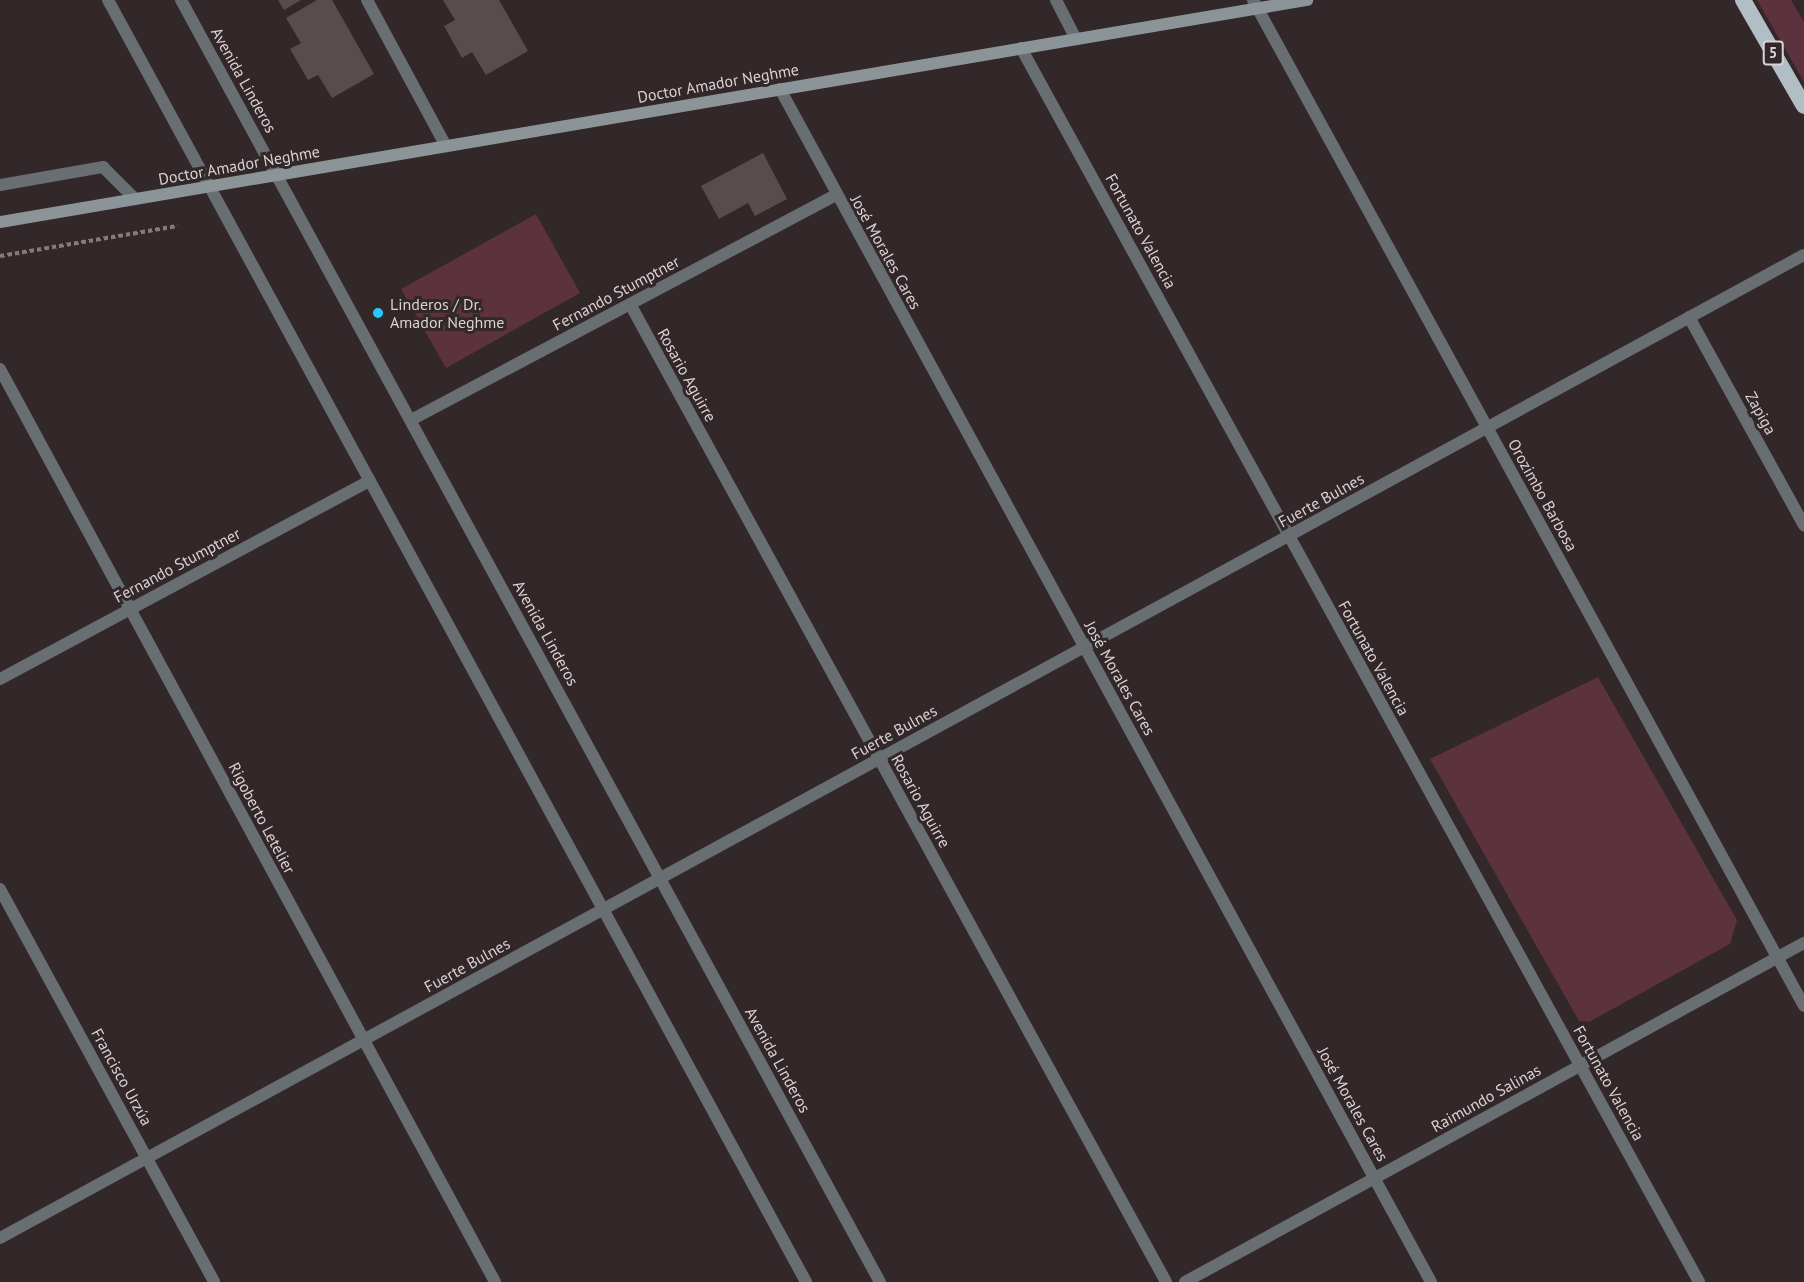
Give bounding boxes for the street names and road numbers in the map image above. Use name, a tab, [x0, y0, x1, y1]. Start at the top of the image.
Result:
street label: Avenida Linderos	[207, 24, 281, 136]
road number: 5	[1762, 41, 1784, 65]
street label: Doctor Amador Neghme	[636, 59, 800, 107]
street label: Doctor Amador Neghme	[157, 141, 321, 189]
street label: Fortunato Valencia	[1101, 170, 1181, 292]
street label: José Morales Cares	[847, 191, 925, 313]
street label: Fernando Stumptner	[549, 252, 683, 334]
street label: Rosario Aguirre	[653, 325, 721, 425]
street label: Zapiga	[1742, 388, 1780, 438]
street label: Orozimbo Barbosa	[1504, 436, 1582, 554]
street label: Fuerte Bulnes	[1275, 469, 1367, 531]
street label: Fernando Stumptner	[110, 524, 244, 606]
street label: Avenida Linderos	[509, 577, 583, 689]
street label: Fortunato Valencia	[1334, 597, 1414, 719]
street label: José Morales Cares	[1081, 617, 1159, 739]
street label: Fuerte Bulnes	[848, 701, 940, 763]
street label: Rosario Aguirre	[887, 751, 955, 851]
street label: Rigoberto Letelier	[225, 759, 299, 877]
street label: Fuerte Bulnes	[421, 934, 513, 996]
street label: Avenida Linderos	[741, 1004, 815, 1116]
street label: Fortunato Valencia	[1569, 1022, 1649, 1144]
street label: Francisco Urzúa	[87, 1025, 157, 1129]
street label: José Morales Cares	[1314, 1043, 1392, 1165]
street label: Raimundo Salinas	[1428, 1060, 1544, 1136]

